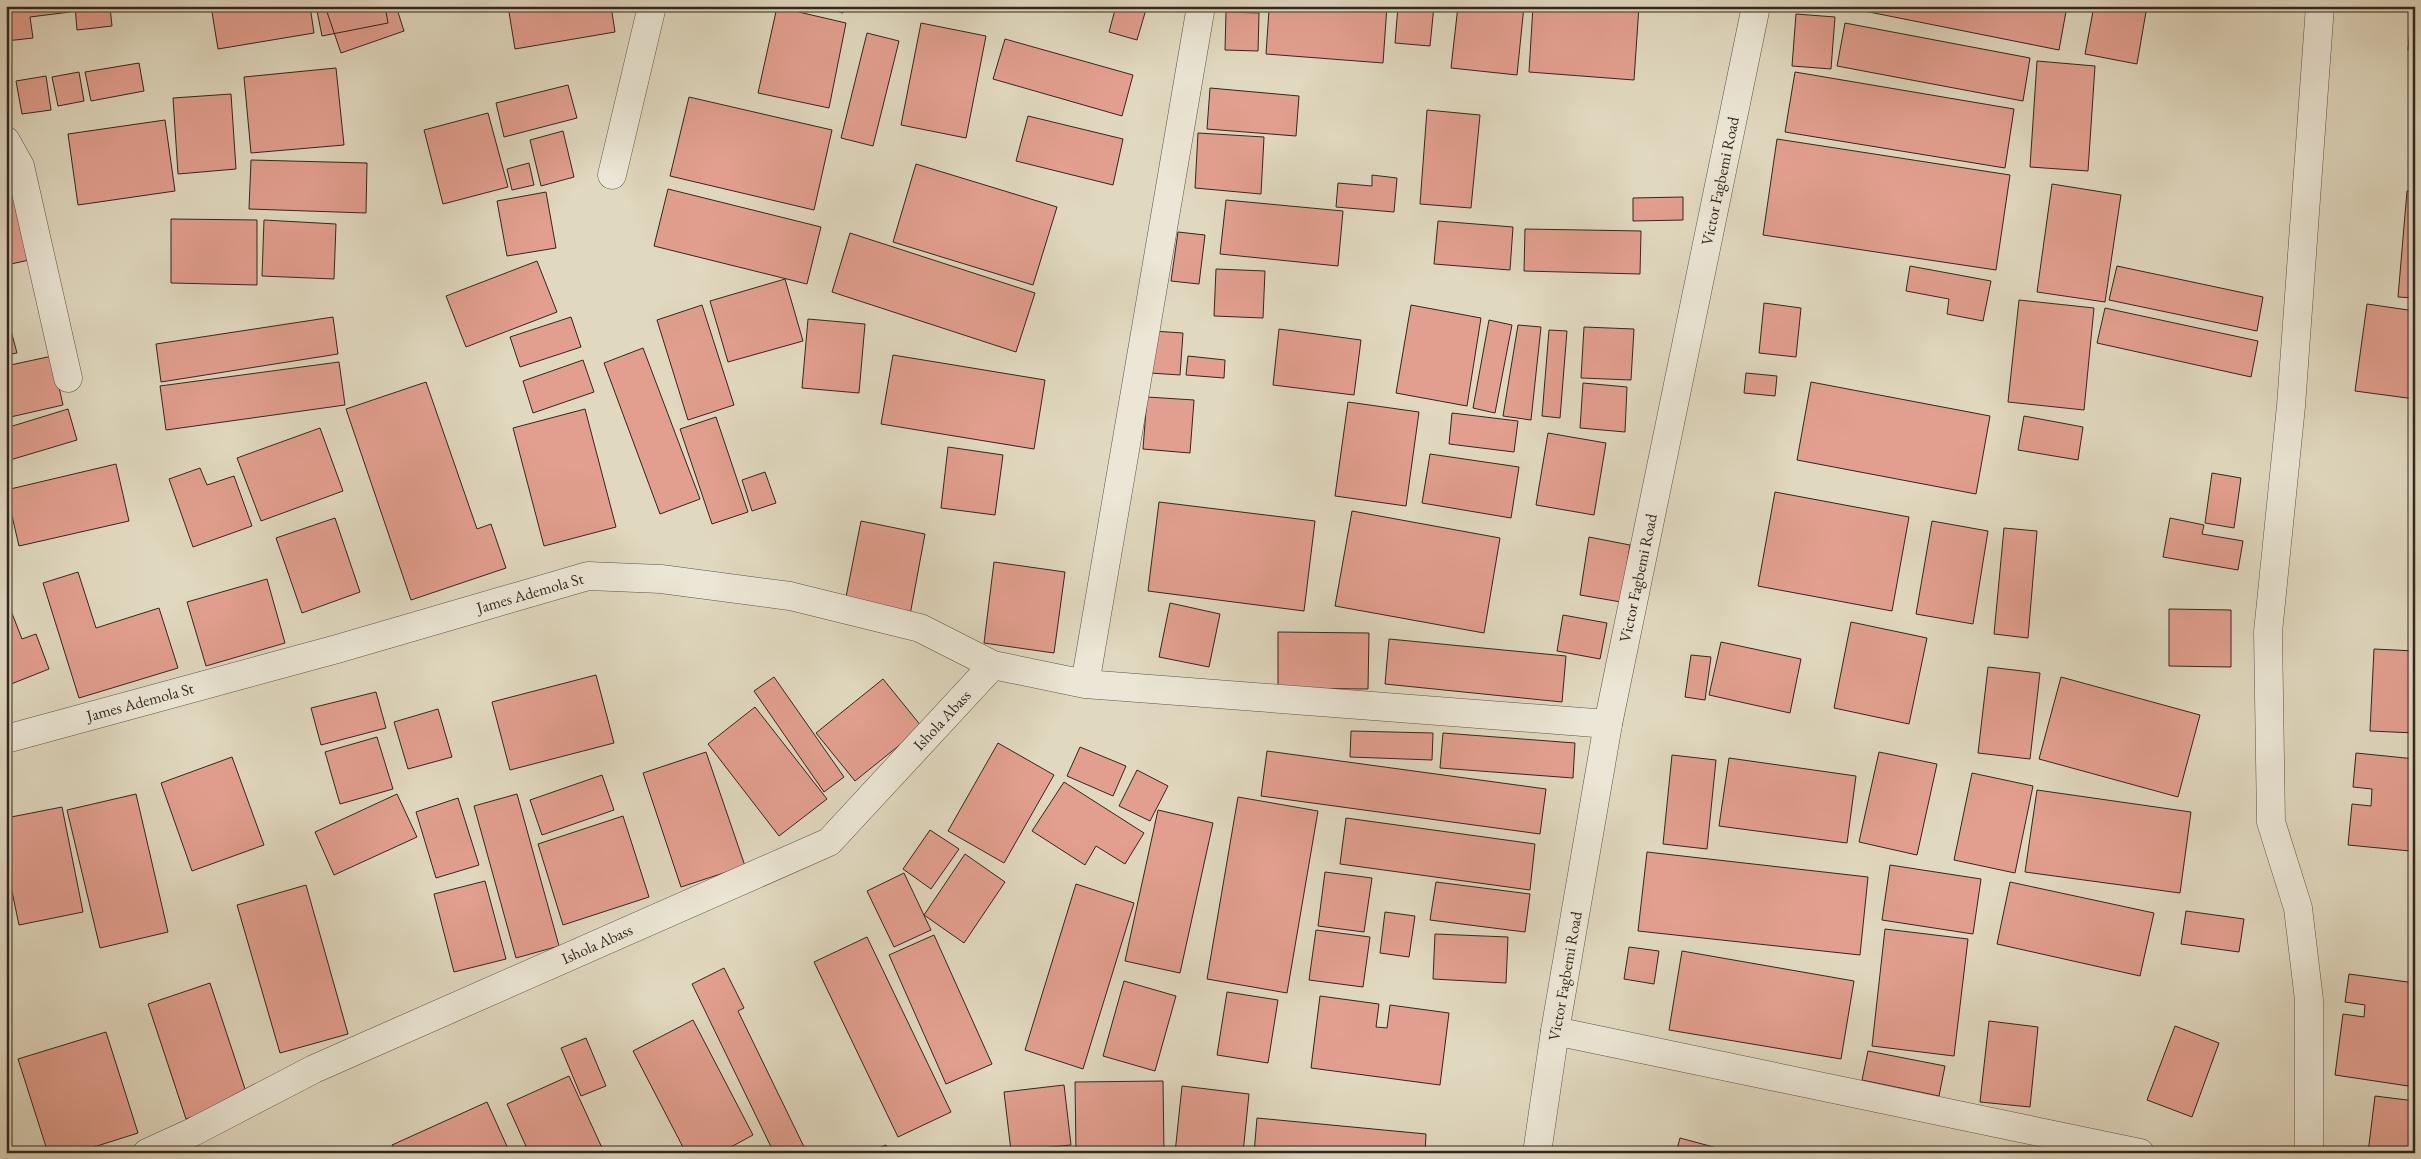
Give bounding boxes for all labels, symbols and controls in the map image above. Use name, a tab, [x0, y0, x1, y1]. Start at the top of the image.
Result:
street label: Victor Fagbemi Road	[1696, 114, 1744, 247]
street label: Victor Fagbemi Road	[1614, 511, 1662, 644]
street label: James Ademola St	[472, 568, 586, 619]
street label: James Ademola St	[82, 678, 196, 727]
street label: Ishola Abass	[909, 685, 975, 755]
street label: Victor Fagbemi Road	[1543, 909, 1587, 1042]
street label: Ishola Abass	[558, 919, 636, 969]

